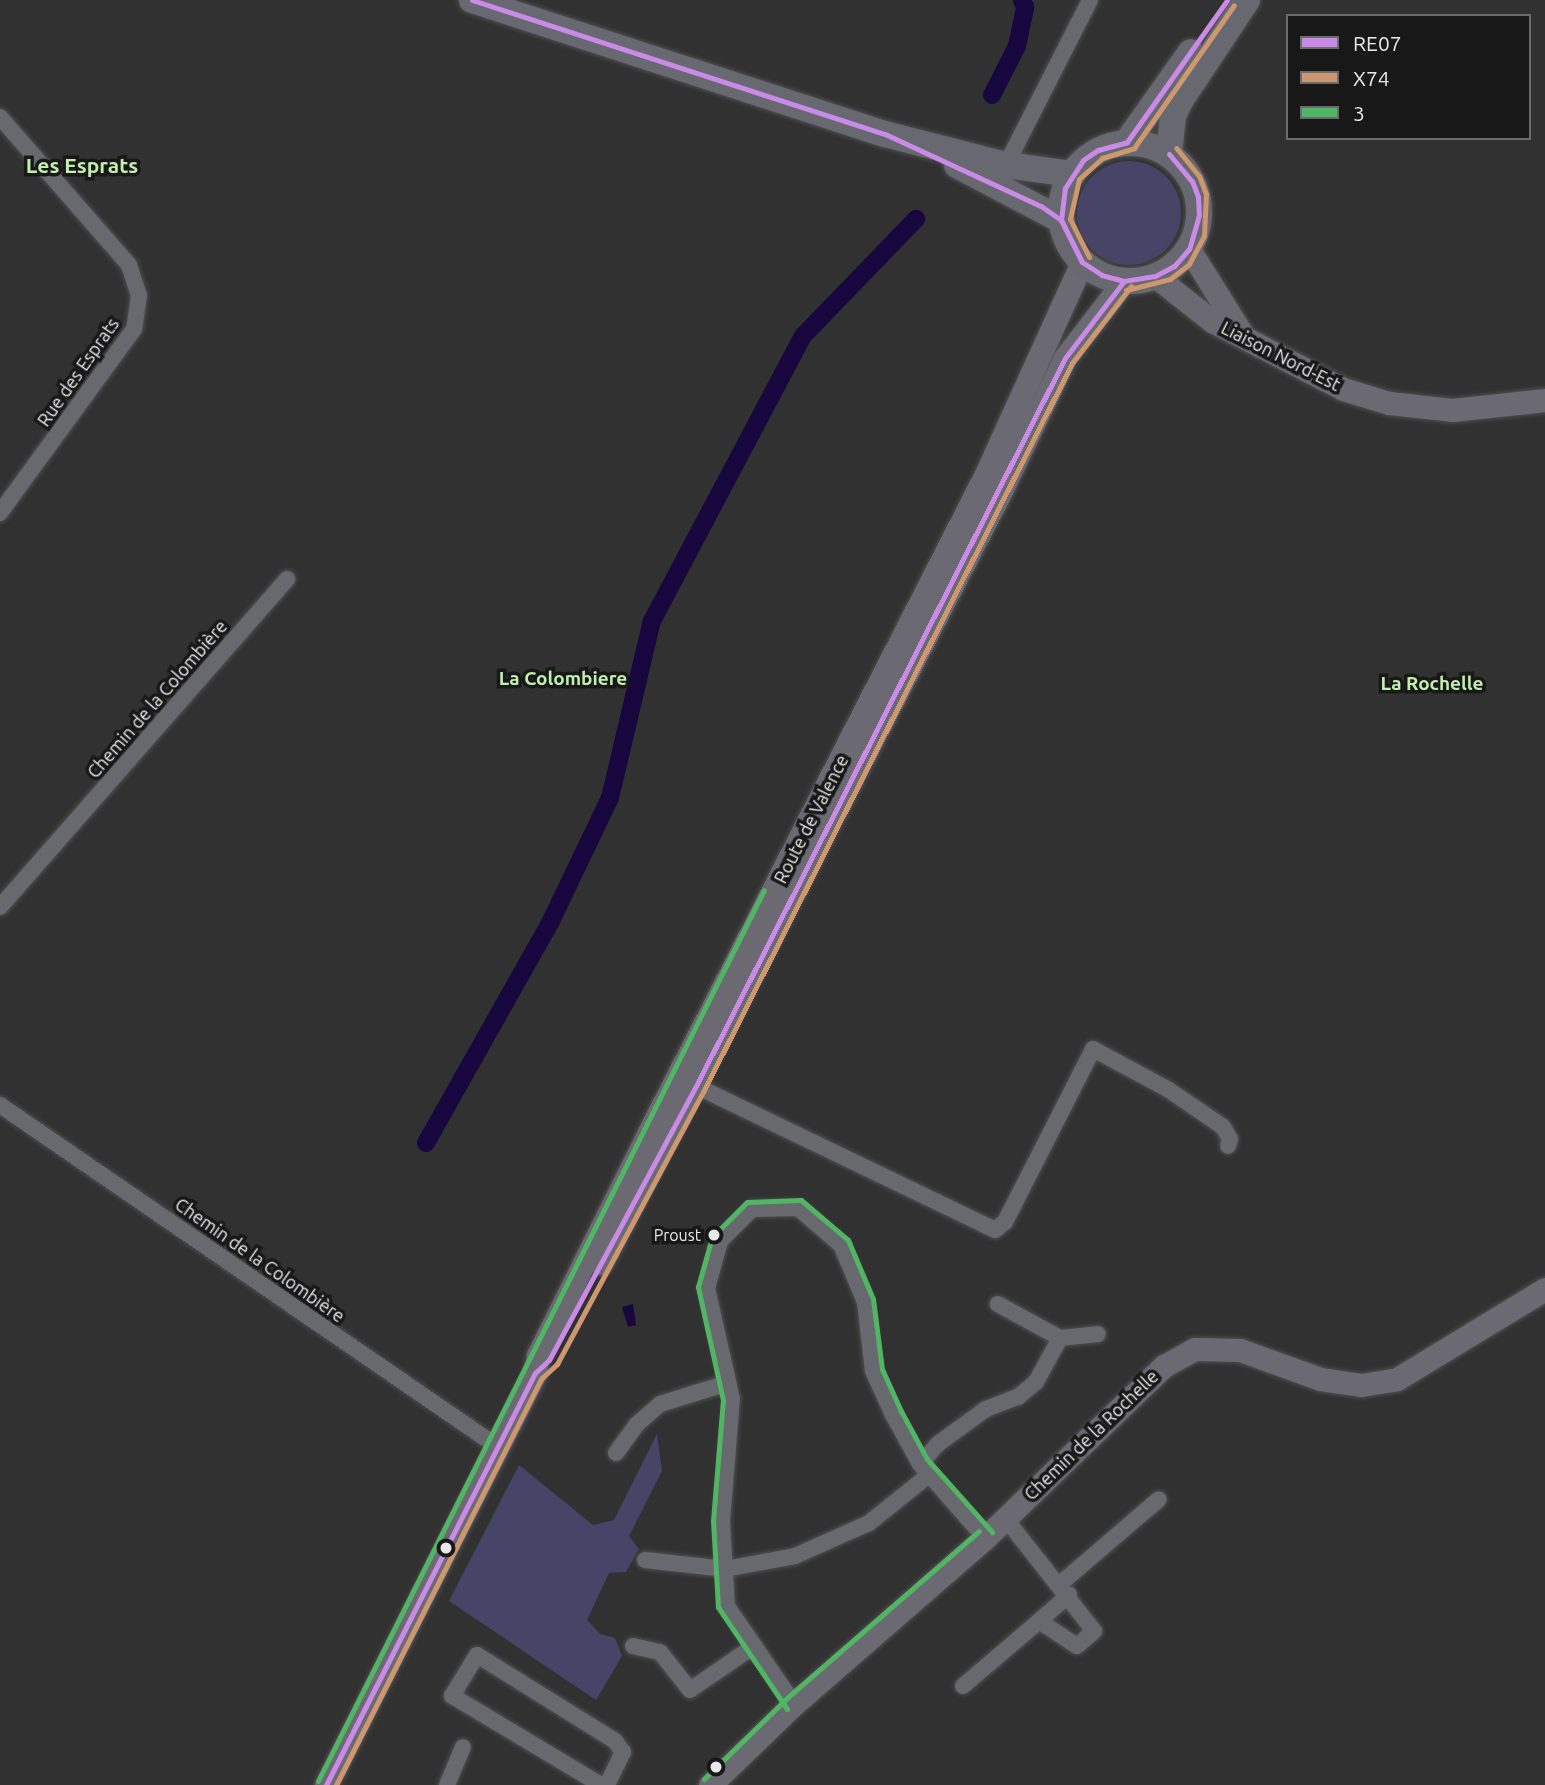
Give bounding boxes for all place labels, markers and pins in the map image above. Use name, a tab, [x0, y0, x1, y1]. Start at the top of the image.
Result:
place label: Proust	[654, 1225, 701, 1245]
marker: Proust	[707, 1228, 721, 1242]
unlabelled marker	[439, 1541, 453, 1555]
unlabelled marker	[709, 1760, 723, 1774]

